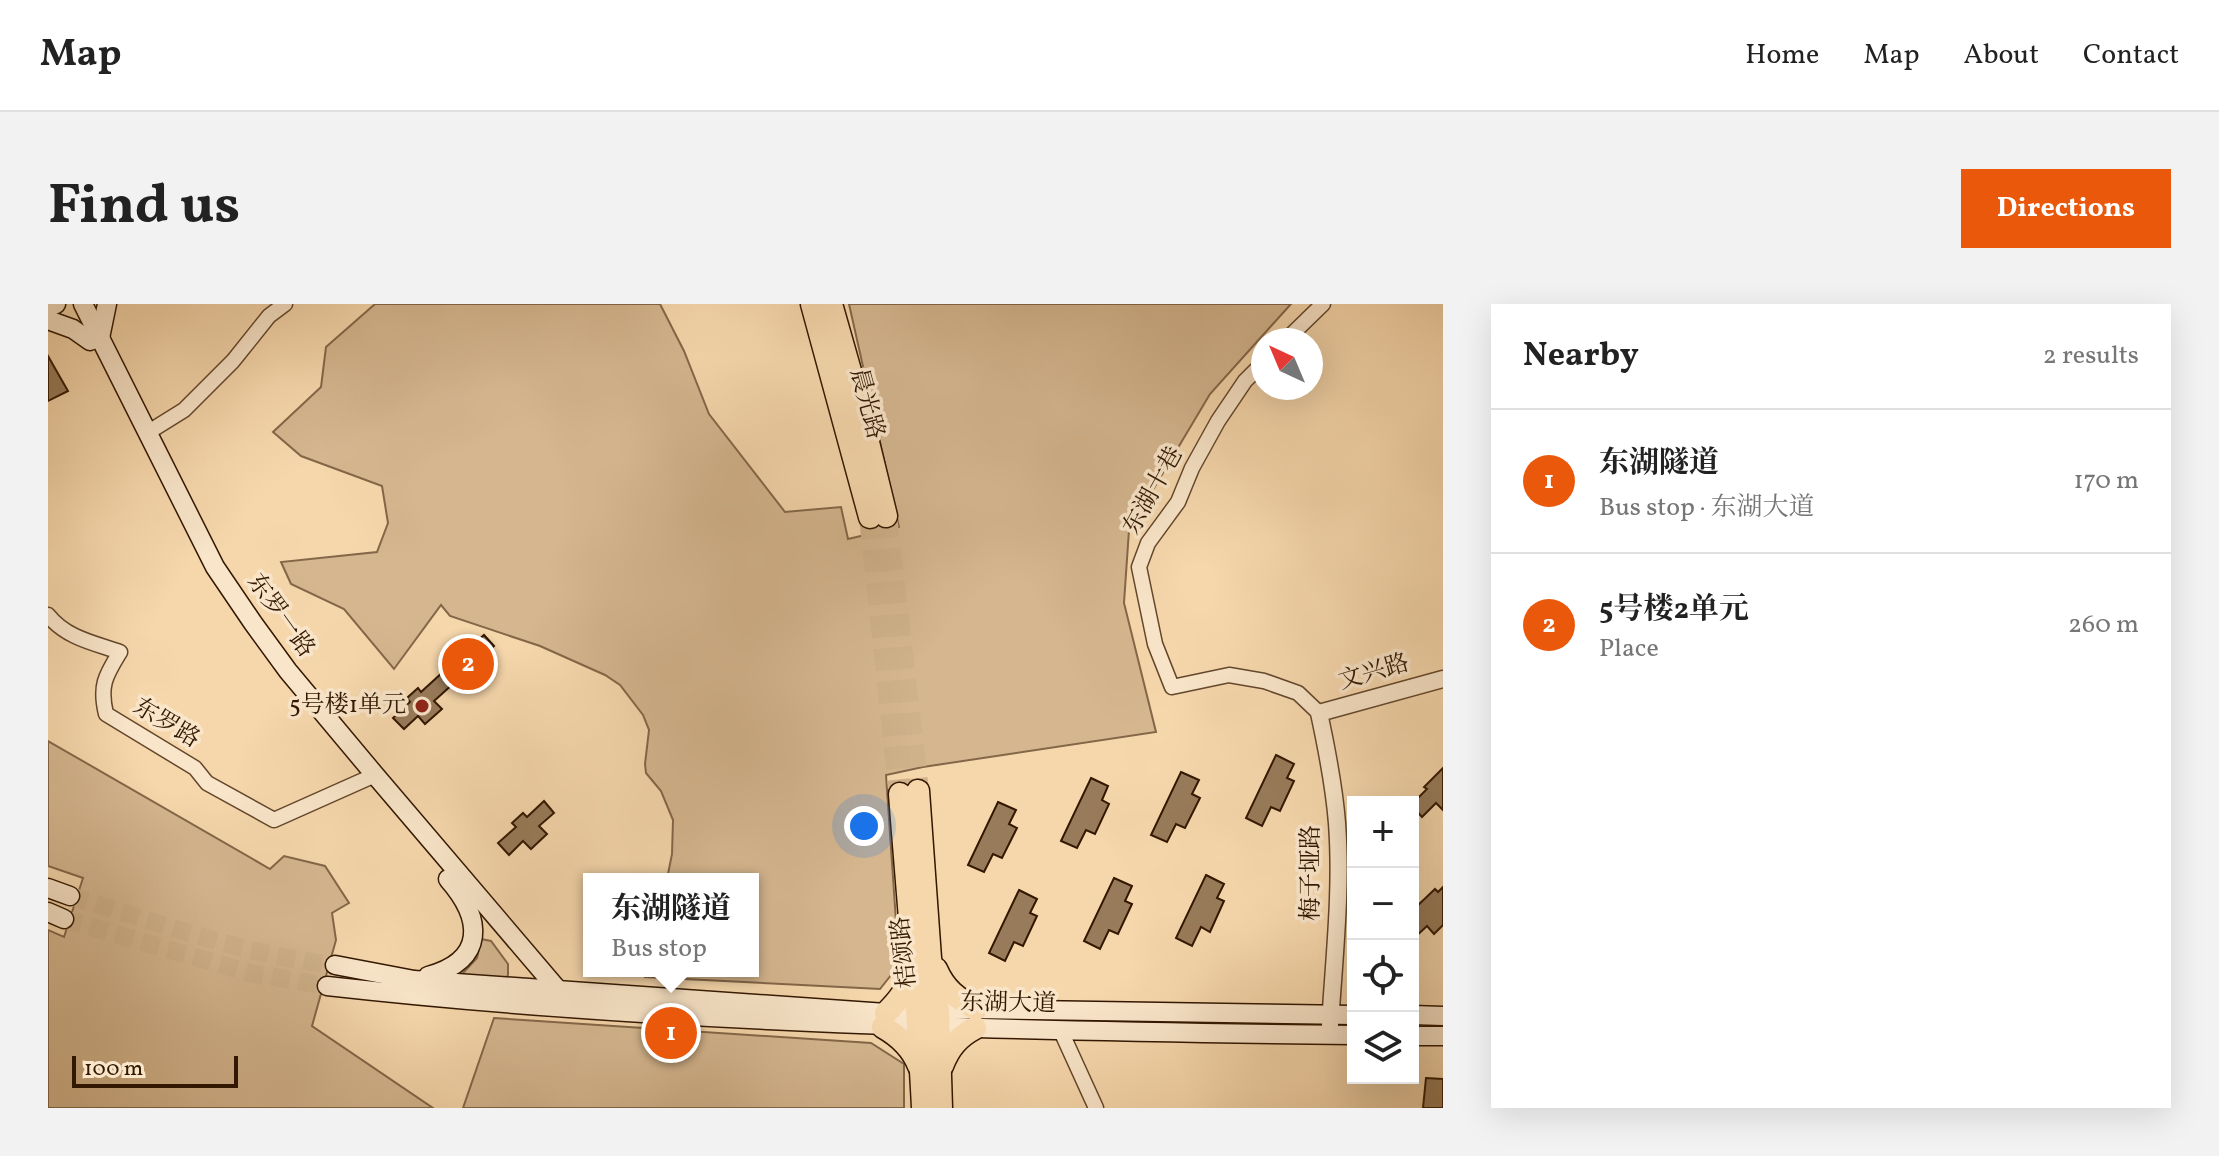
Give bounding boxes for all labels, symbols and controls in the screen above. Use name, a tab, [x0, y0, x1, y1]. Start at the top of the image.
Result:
text: Map	[40, 29, 121, 82]
text: Home	[1745, 36, 1819, 75]
text: Map	[1863, 36, 1919, 75]
text: About	[1963, 36, 2039, 75]
text: Contact	[2083, 36, 2179, 75]
text: Find us	[48, 169, 240, 247]
button: Directions	[1961, 169, 2171, 248]
north arrow	[1251, 328, 1323, 400]
text: Nearby	[1523, 333, 1639, 380]
text: 2 results	[2043, 338, 2139, 374]
street label: 晨光路	[840, 365, 892, 443]
street label: 东湖十巷	[1116, 441, 1192, 541]
text: 东湖隧道	[1599, 443, 1719, 485]
text: 1	[1544, 463, 1554, 499]
text: 170 m	[2074, 463, 2139, 499]
text: Bus stop · 东湖大道	[1599, 490, 1814, 526]
street label: 东罗一路	[238, 567, 322, 665]
text: 5号楼2单元	[1599, 589, 1749, 631]
text: 2	[1542, 607, 1556, 643]
text: 260 m	[2068, 607, 2139, 643]
text: Place	[1599, 631, 1659, 667]
pin: 2	[442, 634, 494, 694]
street label: 文兴路	[1335, 647, 1413, 699]
place label: 5号楼1单元	[289, 689, 406, 723]
street label: 东罗路	[126, 691, 206, 757]
marker: 5号楼1单元	[413, 697, 431, 715]
map controls	[1347, 796, 1419, 1084]
button: +	[1347, 796, 1419, 868]
your location	[844, 806, 884, 846]
street label: 梅子垭路	[1295, 825, 1329, 921]
button: −	[1347, 868, 1419, 940]
popup	[583, 873, 759, 977]
text: 东湖隧道	[611, 889, 731, 931]
street label: 桔颂路	[884, 914, 926, 990]
text: Bus stop	[611, 931, 707, 967]
button: locate	[1347, 940, 1419, 1012]
street label: 东湖大道	[960, 986, 1056, 1022]
pin: 1	[645, 1003, 697, 1063]
button: layers	[1347, 1012, 1419, 1084]
scale bar	[72, 1052, 238, 1088]
text: 100 m	[84, 1054, 143, 1085]

